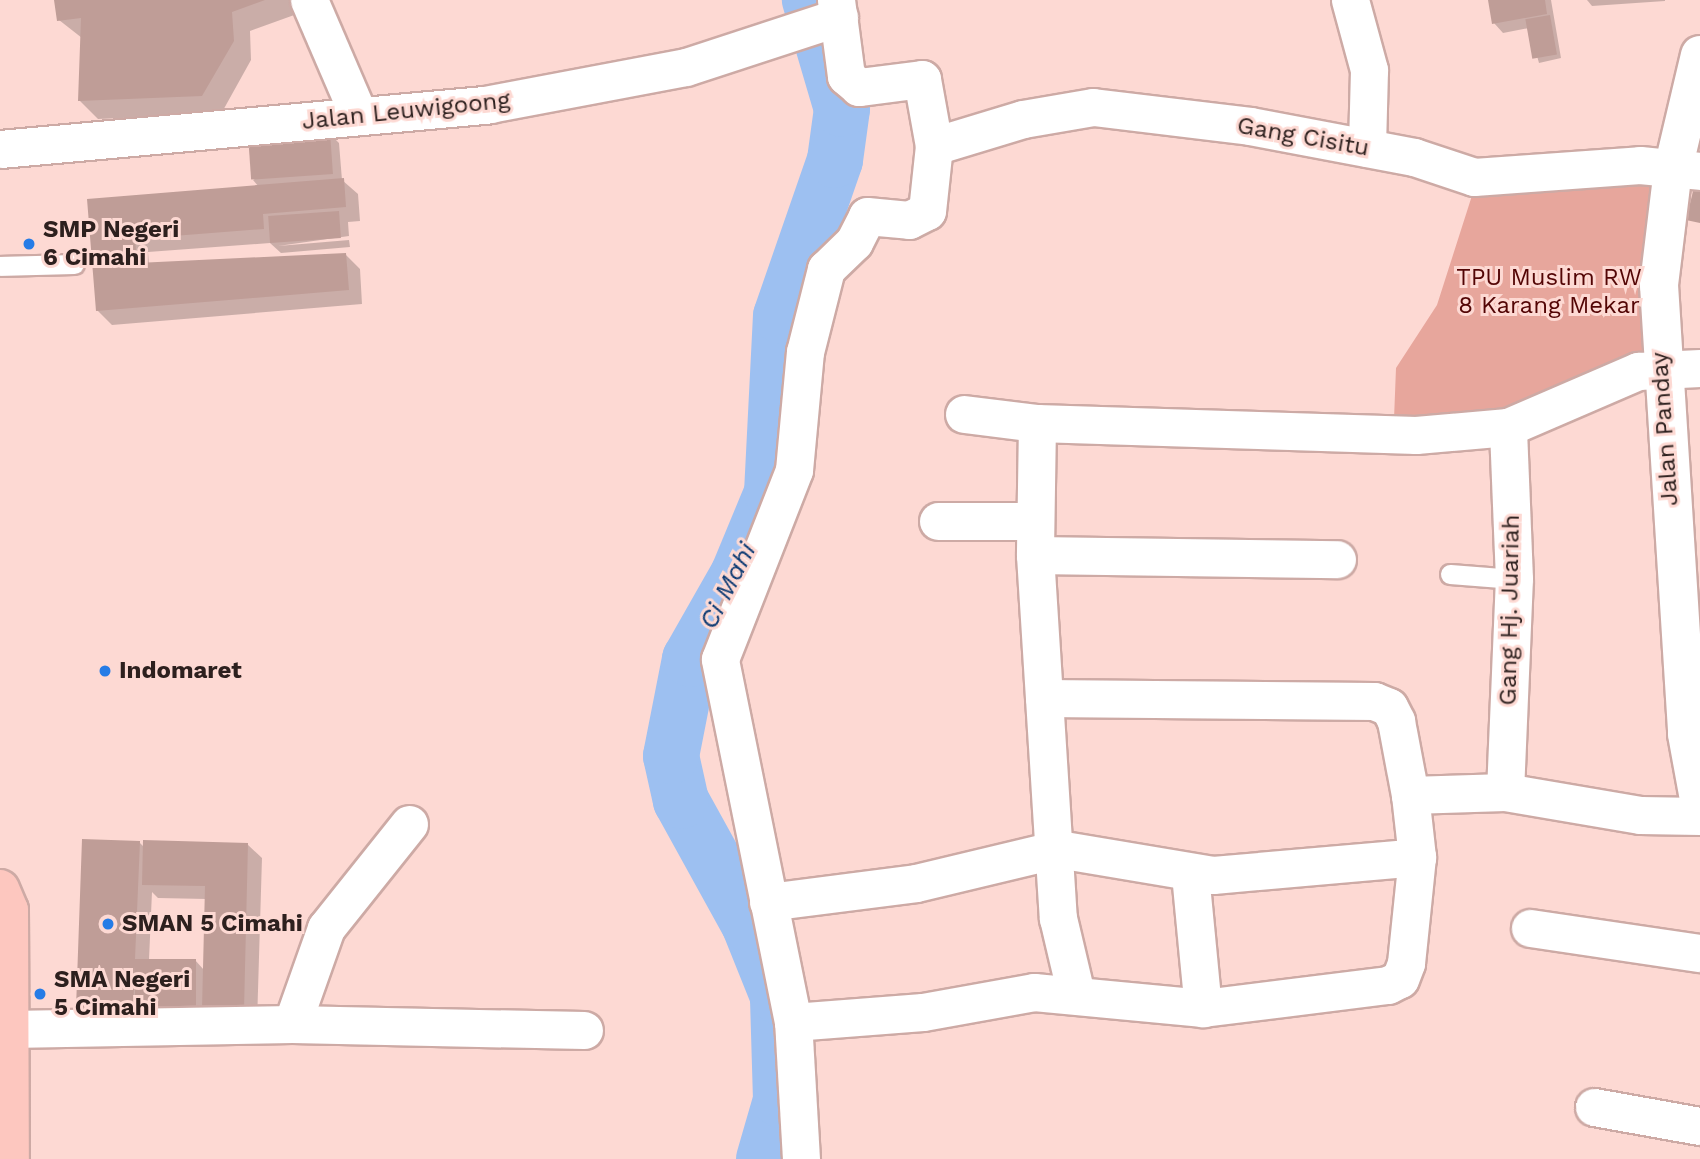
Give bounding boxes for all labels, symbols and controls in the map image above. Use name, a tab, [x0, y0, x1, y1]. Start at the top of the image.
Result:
street label: Jalan Leuwigoong	[301, 86, 511, 136]
street label: Gang Cisitu	[1235, 111, 1371, 163]
place label: SMP Negeri 6 Cimahi	[43, 216, 179, 272]
marker: SMP Negeri 6 Cimahi	[21, 236, 37, 252]
park label: TPU Muslim RW 8 Karang Mekar	[1456, 264, 1642, 320]
street label: Jalan Panday	[1645, 351, 1685, 507]
street label: Gang Hj. Juariah	[1494, 514, 1526, 706]
water label: Ci Mahi	[693, 538, 763, 634]
place label: Indomaret	[119, 657, 242, 685]
marker: Indomaret	[97, 663, 113, 679]
place label: SMAN 5 Cimahi	[122, 910, 303, 938]
marker: SMAN 5 Cimahi	[100, 916, 116, 932]
place label: SMA Negeri 5 Cimahi	[54, 966, 191, 1022]
marker: SMA Negeri 5 Cimahi	[32, 986, 48, 1002]

